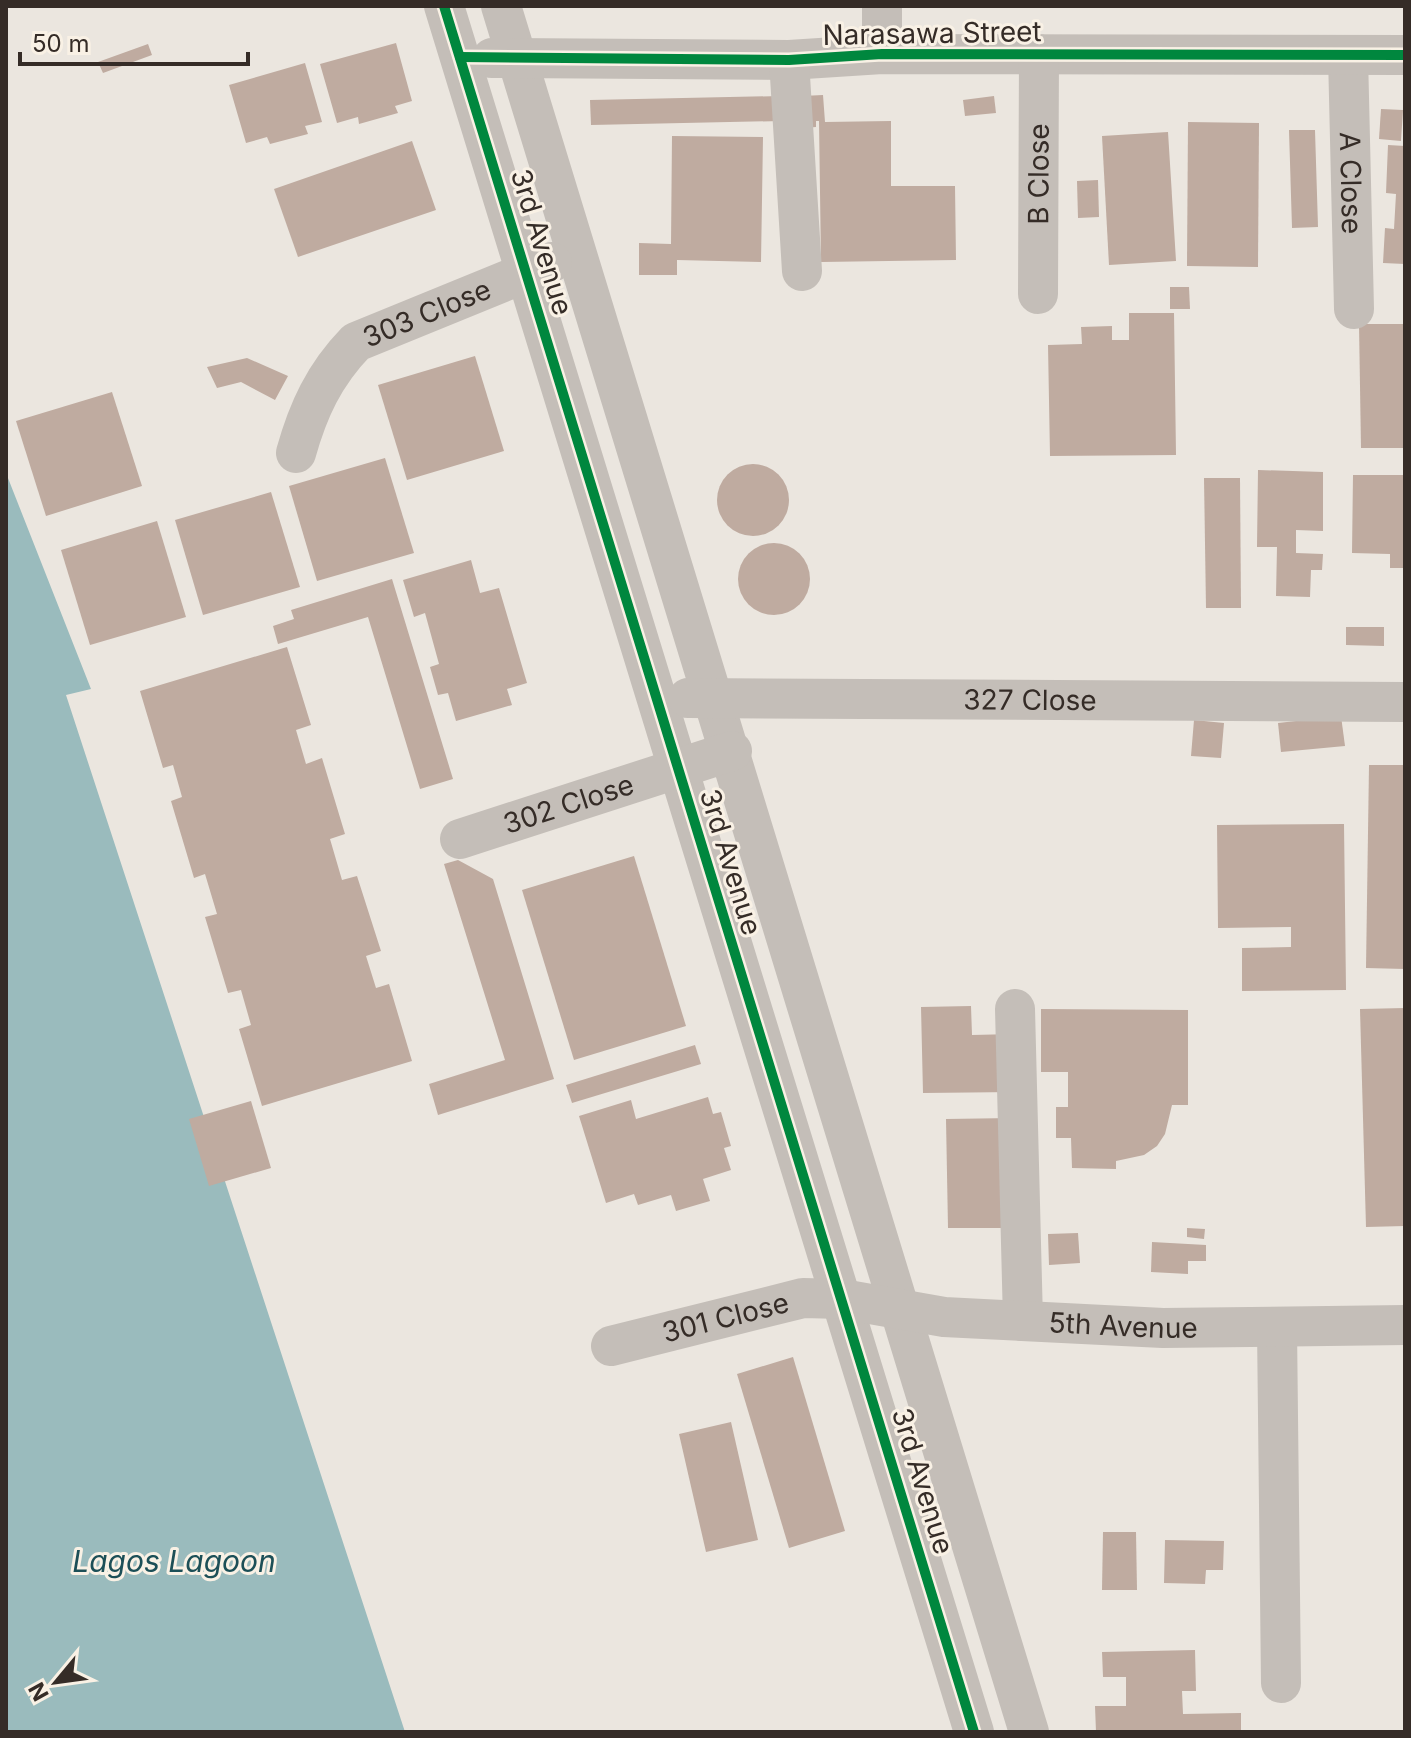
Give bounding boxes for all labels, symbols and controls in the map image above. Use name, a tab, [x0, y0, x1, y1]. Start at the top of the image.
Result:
street label: Narasawa Street	[822, 14, 1042, 52]
scale bar	[20, 16, 248, 66]
text: 50 m	[32, 29, 90, 58]
street label: B Close	[1021, 123, 1056, 225]
street label: A Close	[1333, 131, 1369, 235]
street label: 3rd Avenue	[504, 165, 580, 319]
street label: 303 Close	[358, 272, 496, 354]
street label: 327 Close	[963, 683, 1097, 717]
street label: 302 Close	[499, 767, 638, 841]
street label: 3rd Avenue	[693, 785, 769, 939]
street label: 301 Close	[659, 1285, 792, 1350]
street label: 5th Avenue	[1048, 1305, 1198, 1345]
street label: 3rd Avenue	[885, 1404, 961, 1558]
water label: Lagos Lagoon	[72, 1543, 276, 1579]
north arrow	[16, 1642, 96, 1722]
text: N	[23, 1678, 54, 1705]

